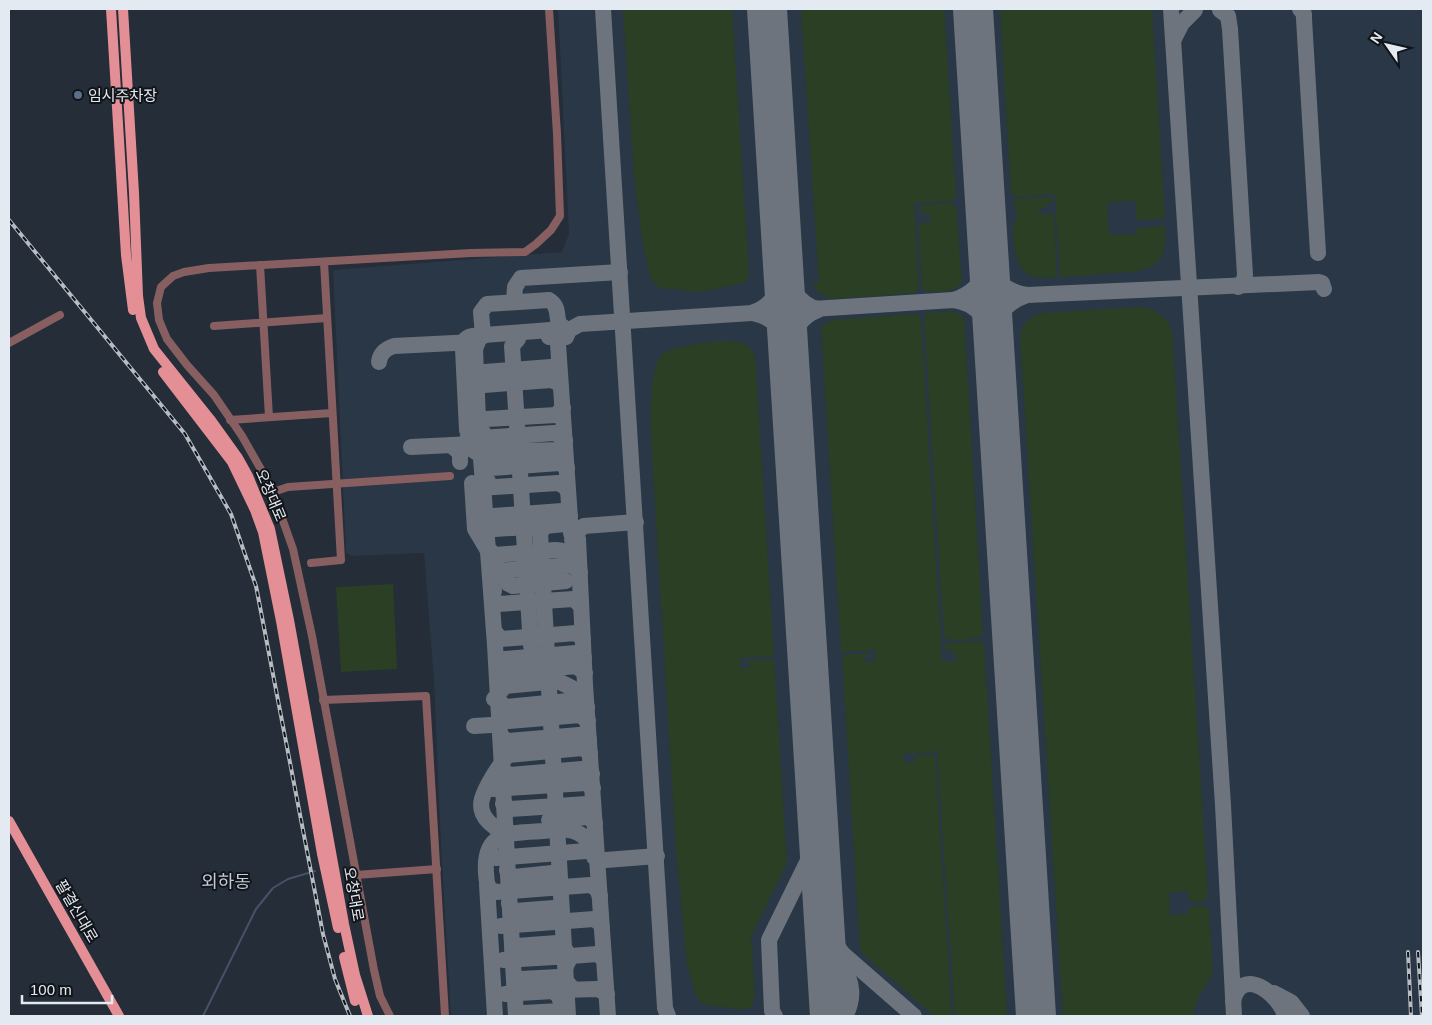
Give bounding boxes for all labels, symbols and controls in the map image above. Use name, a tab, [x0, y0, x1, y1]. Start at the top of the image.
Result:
north arrow	[1362, 20, 1412, 70]
text: N	[1367, 29, 1386, 46]
place label: 임시주차장	[88, 87, 157, 104]
marker: 임시주차장	[72, 89, 84, 101]
street label: 오창대로	[252, 466, 290, 524]
street label: 오창대로	[341, 865, 367, 923]
district label: 외하동	[201, 872, 251, 892]
street label: 팔결신대로	[52, 877, 102, 945]
scale bar	[22, 972, 112, 1004]
text: 100 m	[30, 981, 72, 998]

